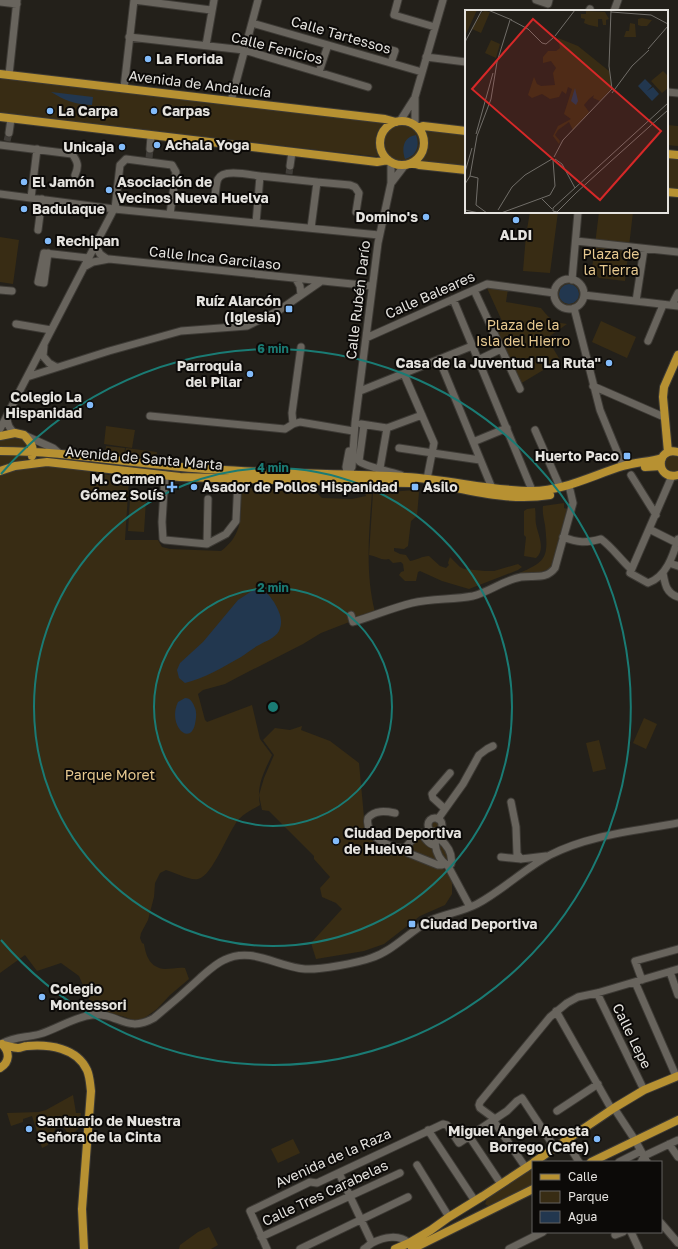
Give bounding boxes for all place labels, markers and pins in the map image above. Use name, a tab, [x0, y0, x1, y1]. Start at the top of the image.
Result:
place label: La Florida	[156, 50, 223, 67]
marker: La Florida	[143, 54, 153, 64]
place label: La Carpa	[58, 102, 118, 119]
place label: Carpas	[162, 102, 210, 119]
marker: La Carpa	[45, 106, 55, 116]
marker: Carpas	[149, 106, 159, 116]
place label: Achala Yoga	[165, 136, 249, 153]
place label: Unicaja	[63, 138, 114, 155]
marker: Achala Yoga	[152, 140, 162, 150]
marker: Unicaja	[117, 142, 127, 152]
place label: El Jamón	[32, 173, 94, 190]
place label: Asociación de Vecinos Nueva Huelva	[117, 173, 269, 206]
marker: El Jamón	[19, 177, 29, 187]
marker: Asociación de Vecinos Nueva Huelva	[104, 185, 114, 195]
place label: Badulaque	[32, 200, 105, 217]
marker: Badulaque	[19, 204, 29, 214]
place label: Domino's	[356, 208, 418, 225]
marker: Domino's	[421, 212, 431, 222]
marker: ALDI	[511, 215, 521, 225]
place label: ALDI	[500, 226, 532, 243]
place label: Rechipan	[56, 232, 119, 249]
marker: Rechipan	[43, 236, 53, 246]
place label: Ruíz Alarcón (Iglesia)	[196, 292, 281, 325]
marker: Ruíz Alarcón (Iglesia)	[284, 304, 294, 314]
place label: Casa de la Juventud "La Ruta"	[396, 354, 601, 371]
place label: Parroquia del Pilar	[177, 357, 243, 390]
marker: Casa de la Juventud "La Ruta"	[604, 358, 614, 368]
marker: Parroquia del Pilar	[245, 369, 255, 379]
place label: Colegio La Hispanidad	[5, 388, 82, 421]
marker: Colegio La Hispanidad	[85, 400, 95, 410]
place label: Huerto Paco	[535, 447, 619, 464]
marker: Huerto Paco	[622, 451, 632, 461]
place label: M. Carmen Gómez Solís	[80, 470, 164, 503]
place label: Asador de Pollos Hispanidad	[202, 478, 398, 495]
place label: Asilo	[423, 478, 458, 495]
marker: M. Carmen Gómez Solís	[167, 482, 177, 492]
marker: Asador de Pollos Hispanidad	[189, 482, 199, 492]
marker: Asilo	[410, 482, 420, 492]
centre of rings	[266, 700, 280, 714]
place label: Ciudad Deportiva de Huelva	[344, 824, 461, 857]
marker: Ciudad Deportiva de Huelva	[331, 836, 341, 846]
place label: Ciudad Deportiva	[420, 915, 537, 932]
marker: Ciudad Deportiva	[407, 919, 417, 929]
place label: Colegio Montessori	[50, 980, 127, 1013]
marker: Colegio Montessori	[37, 992, 47, 1002]
place label: Santuario de Nuestra Señora de la Cinta	[37, 1112, 181, 1145]
place label: Miguel Angel Acosta Borrego (Cafe)	[448, 1122, 589, 1155]
marker: Santuario de Nuestra Señora de la Cinta	[24, 1124, 34, 1134]
marker: Miguel Angel Acosta Borrego (Cafe)	[592, 1134, 602, 1144]

